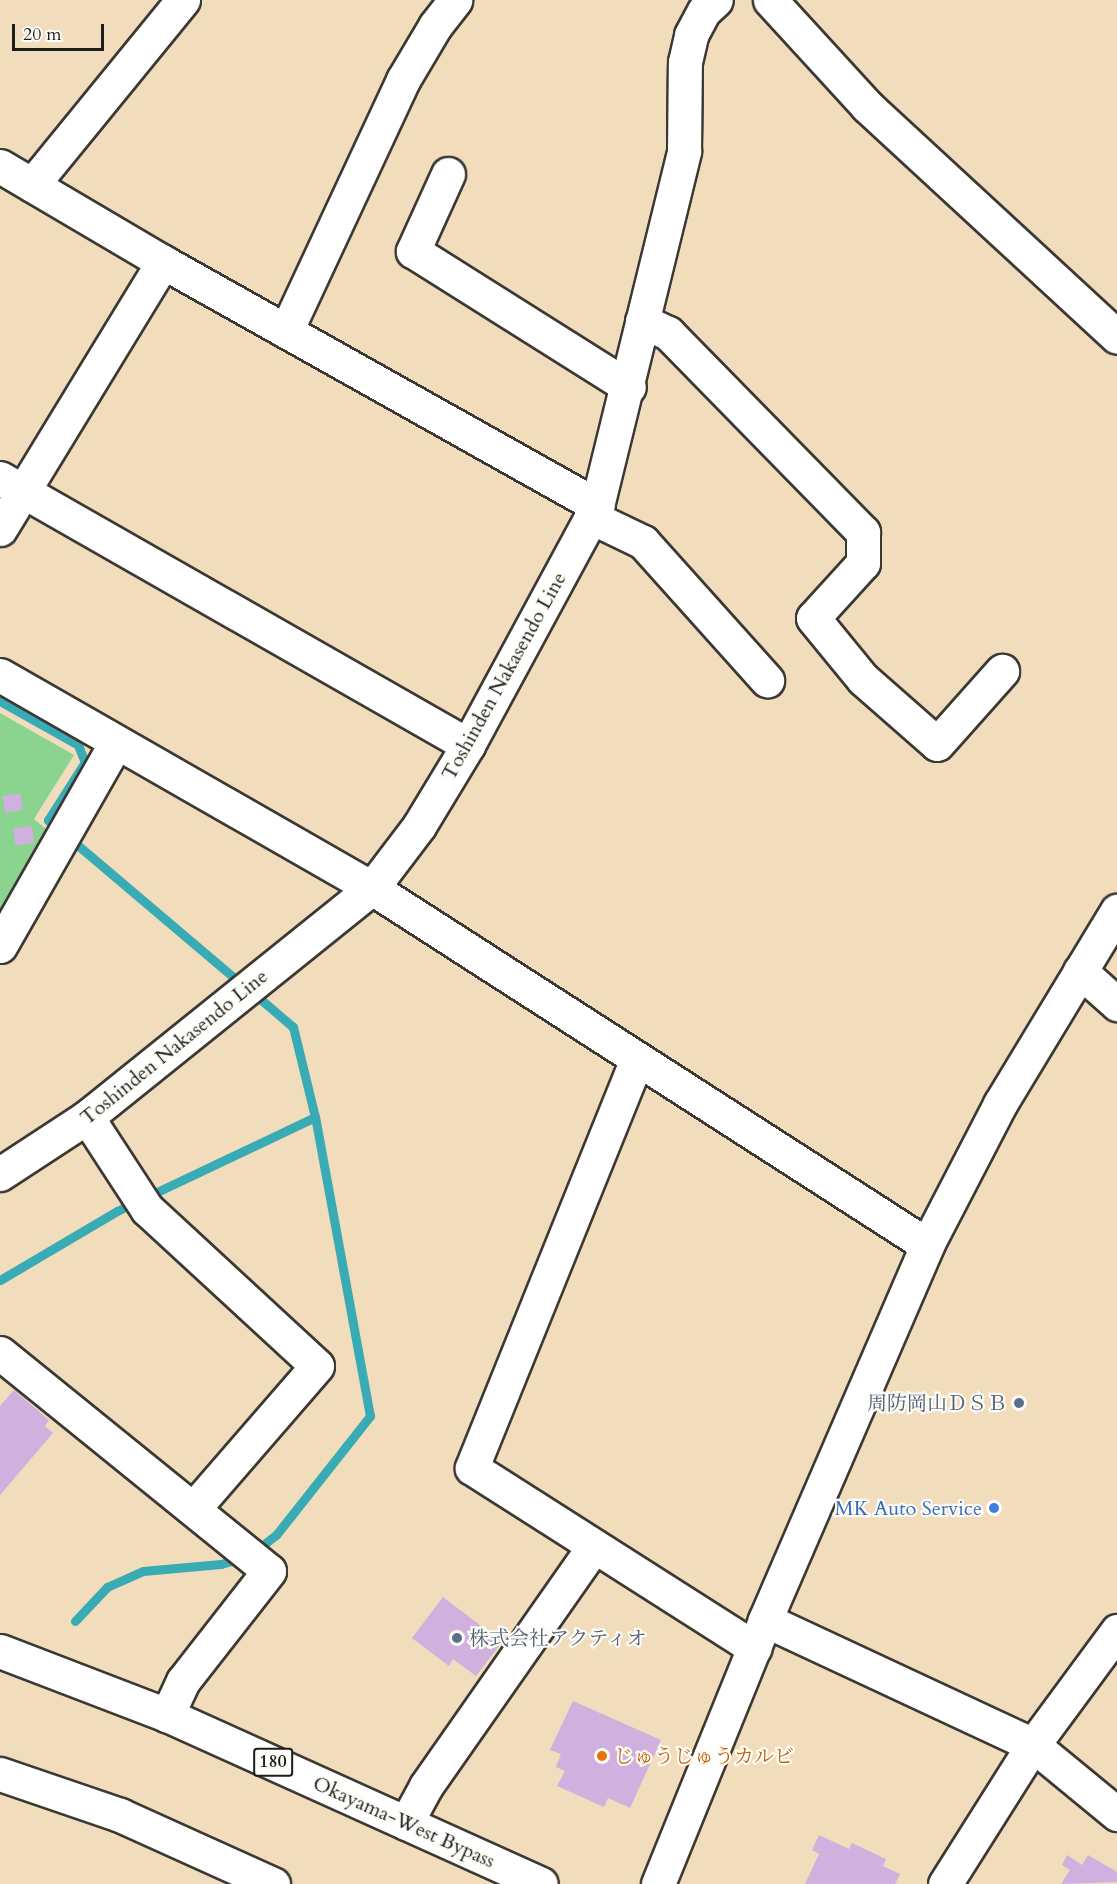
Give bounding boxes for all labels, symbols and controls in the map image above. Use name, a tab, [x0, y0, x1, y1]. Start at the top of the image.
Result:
scale bar	[15, 12, 106, 50]
text: 20 m	[23, 22, 62, 47]
street label: Toshinden Nakasendo Line	[437, 568, 571, 784]
street label: Toshinden Nakasendo Line	[76, 964, 272, 1130]
place label: 周防岡山ＤＳＢ	[867, 1391, 1007, 1415]
marker: 周防岡山ＤＳＢ	[1012, 1396, 1026, 1410]
place label: MK Auto Service	[835, 1496, 982, 1520]
marker: MK Auto Service	[987, 1501, 1001, 1515]
place label: 株式会社アクティオ	[469, 1626, 649, 1650]
marker: 株式会社アクティオ	[450, 1631, 464, 1645]
place label: じゅうじゅうカルビ	[614, 1744, 794, 1768]
road number: 180	[252, 1747, 294, 1777]
marker: じゅうじゅうカルビ	[595, 1749, 609, 1763]
street label: Okayama-West Bypass	[309, 1771, 499, 1873]

